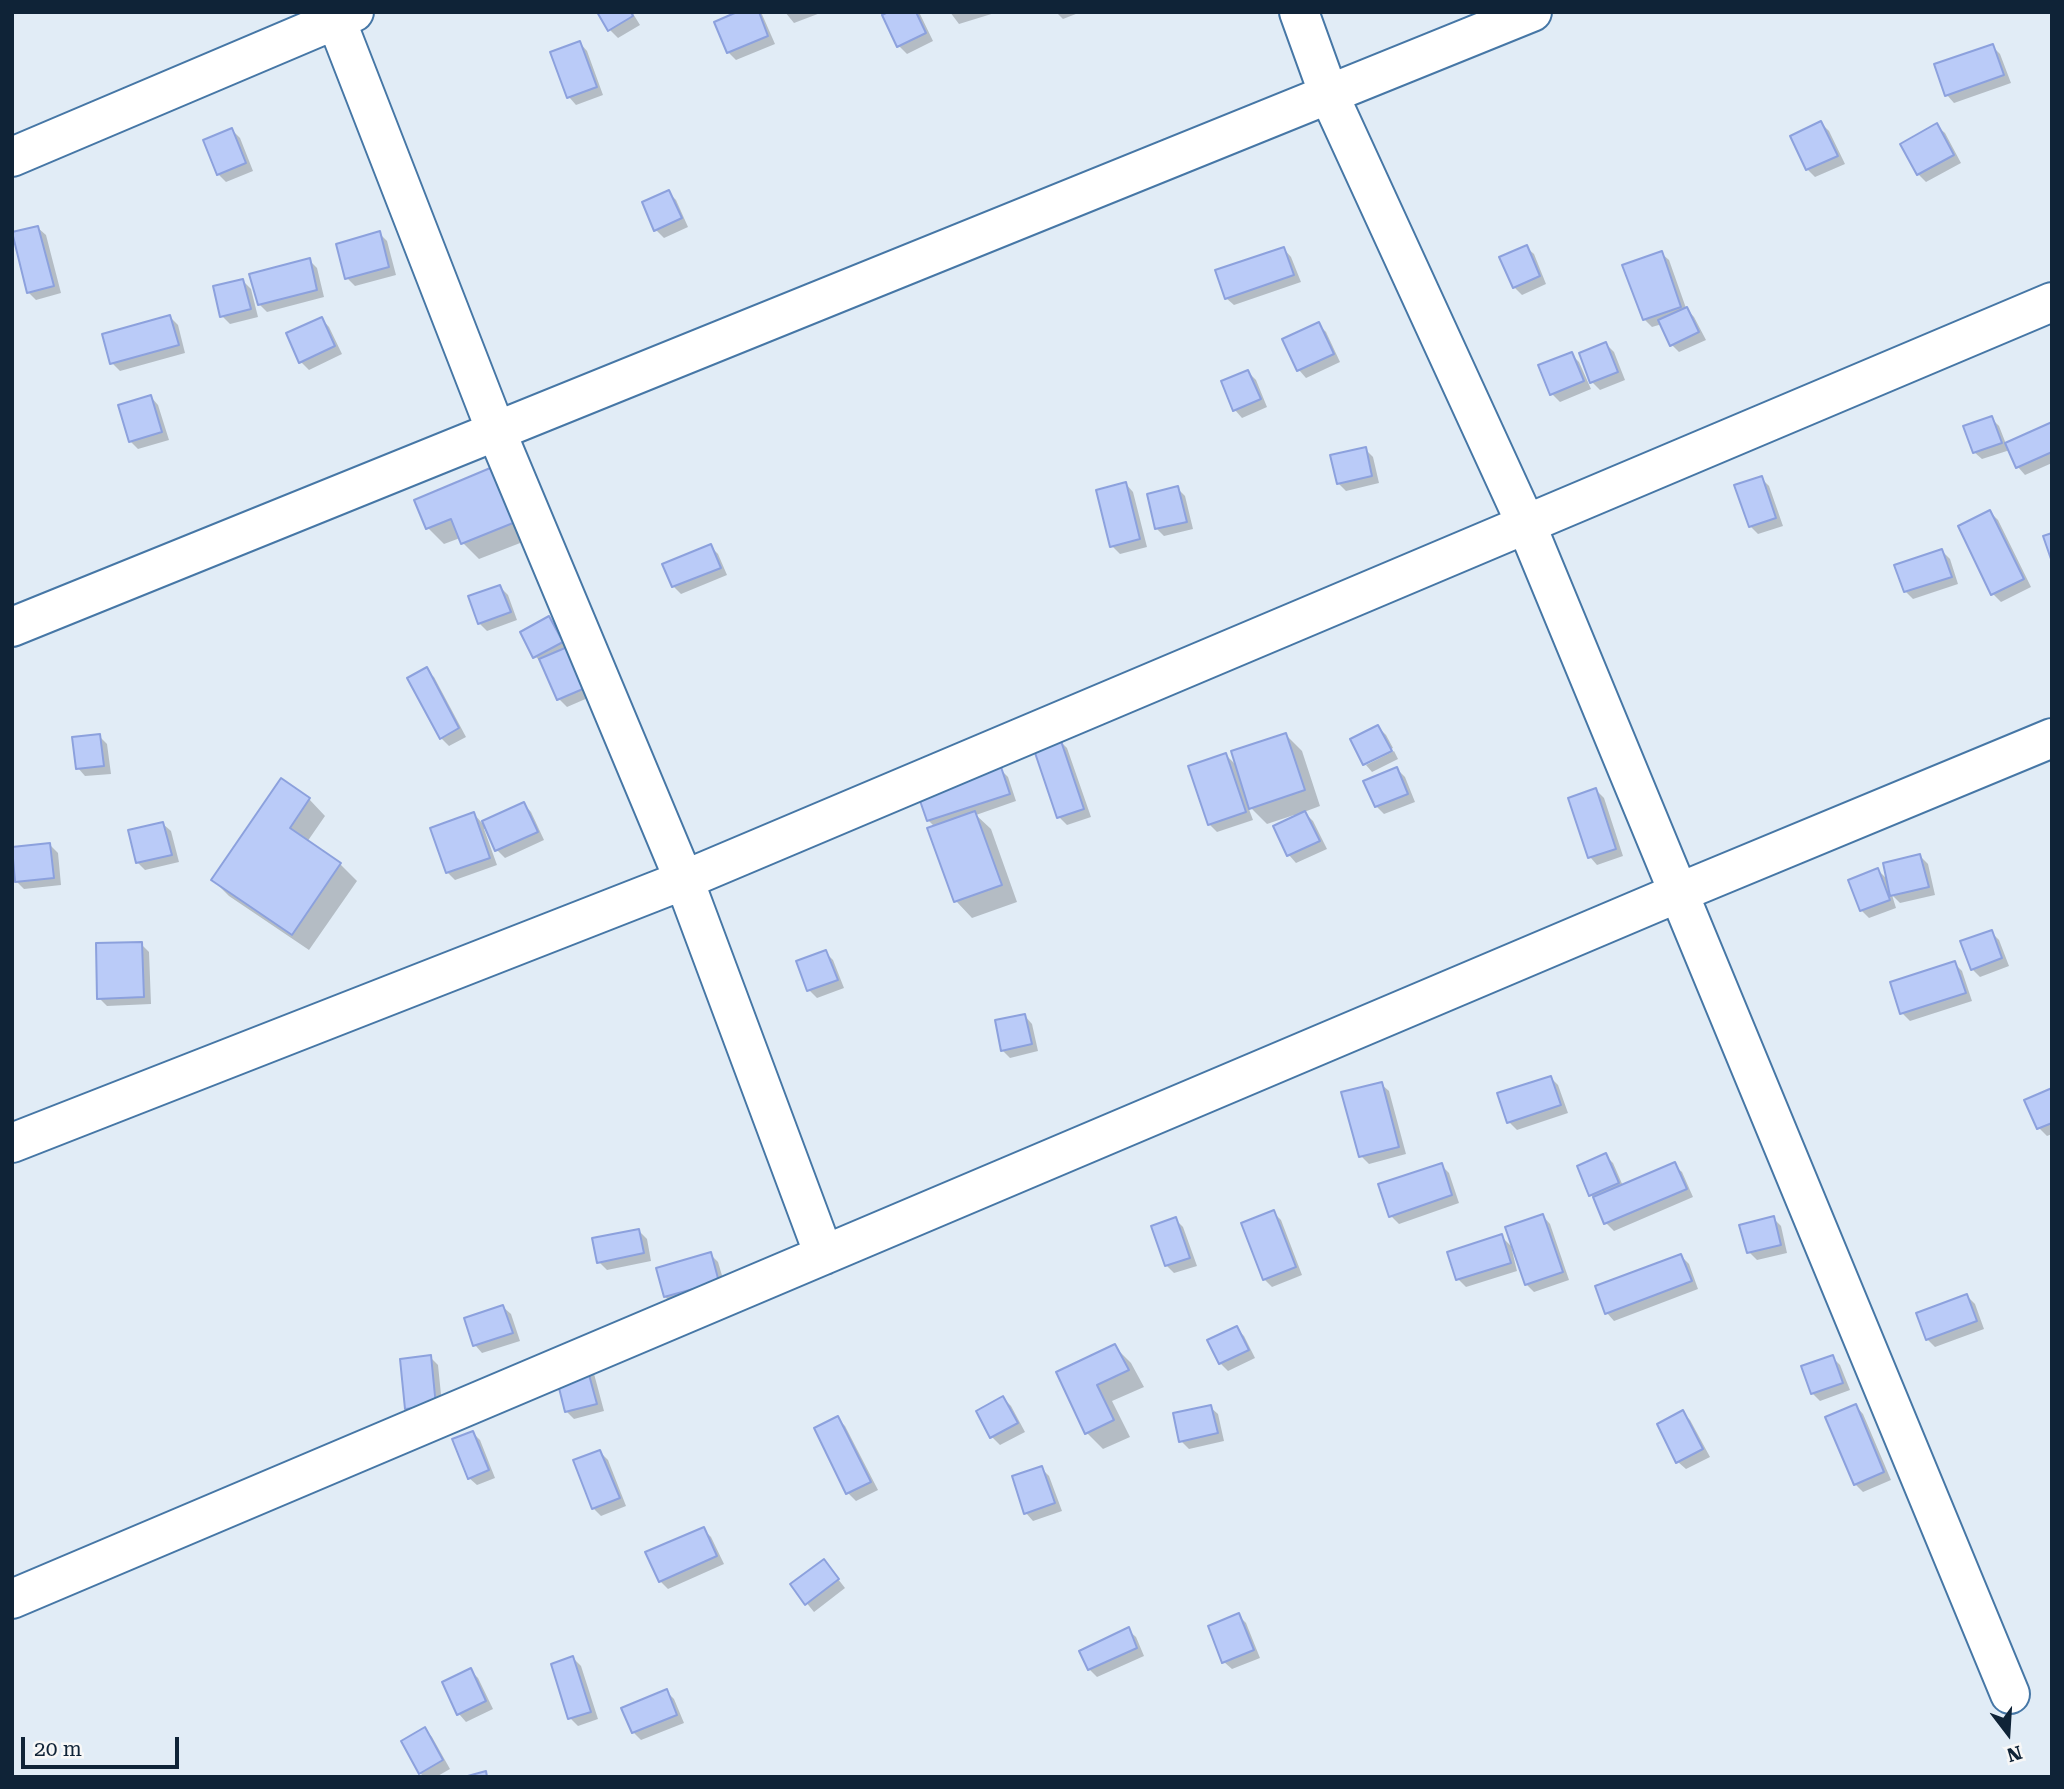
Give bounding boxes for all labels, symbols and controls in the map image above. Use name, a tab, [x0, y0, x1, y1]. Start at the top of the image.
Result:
north arrow	[1973, 1698, 2043, 1768]
scale bar	[24, 1722, 182, 1766]
text: 20 m	[34, 1737, 82, 1761]
text: N	[2004, 1740, 2025, 1767]

